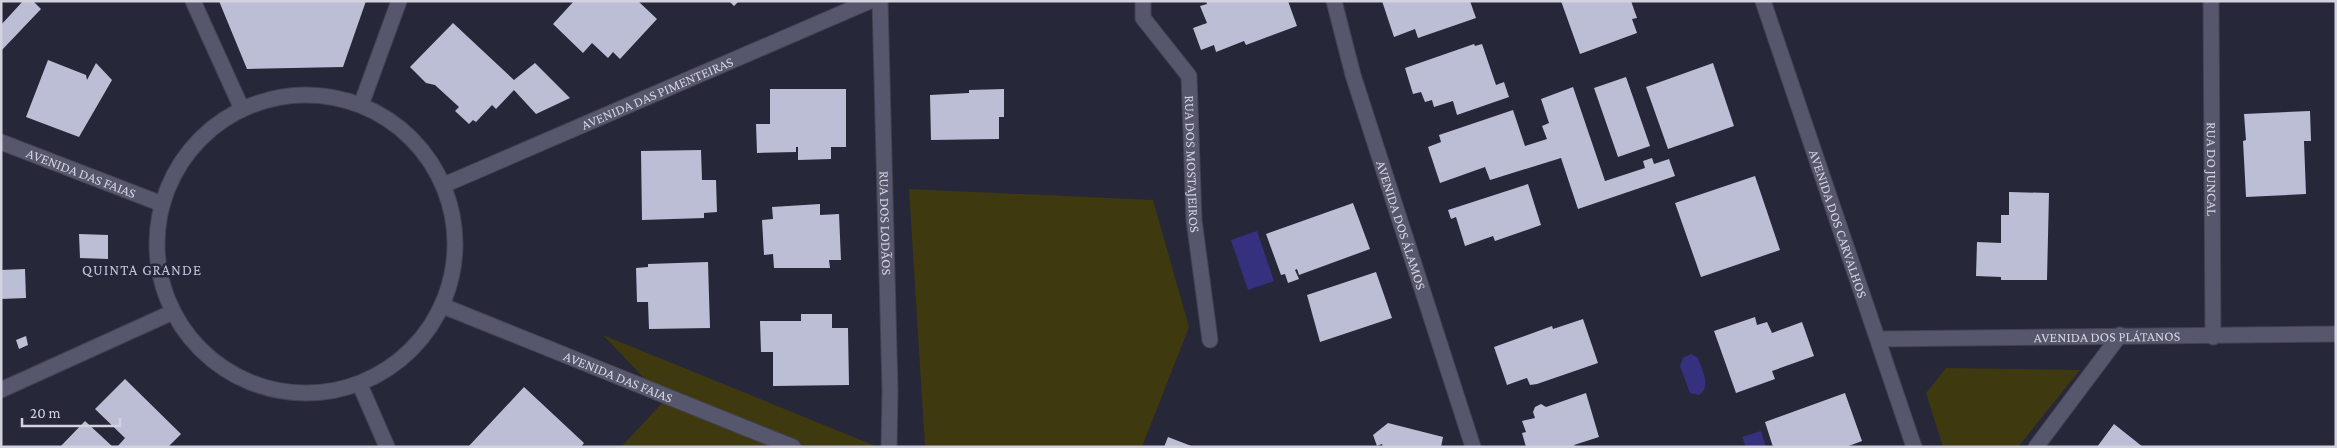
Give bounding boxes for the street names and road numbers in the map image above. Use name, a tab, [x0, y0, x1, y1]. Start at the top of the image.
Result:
street label: AVENIDA DAS PIMENTEIRAS	[579, 53, 736, 133]
street label: RUA DOS MOSTAJEIROS	[1182, 95, 1204, 234]
street label: RUA DO JUNCAL	[2204, 122, 2220, 216]
street label: AVENIDA DAS FAIAS	[24, 145, 139, 201]
street label: AVENIDA DOS CARVALHOS	[1806, 147, 1871, 300]
street label: AVENIDA DOS ÁLAMOS	[1373, 158, 1430, 292]
street label: RUA DOS LODÃOS	[876, 171, 895, 276]
street label: AVENIDA DOS PLÁTANOS	[2034, 328, 2181, 345]
street label: AVENIDA DAS FAIAS	[561, 347, 676, 406]

